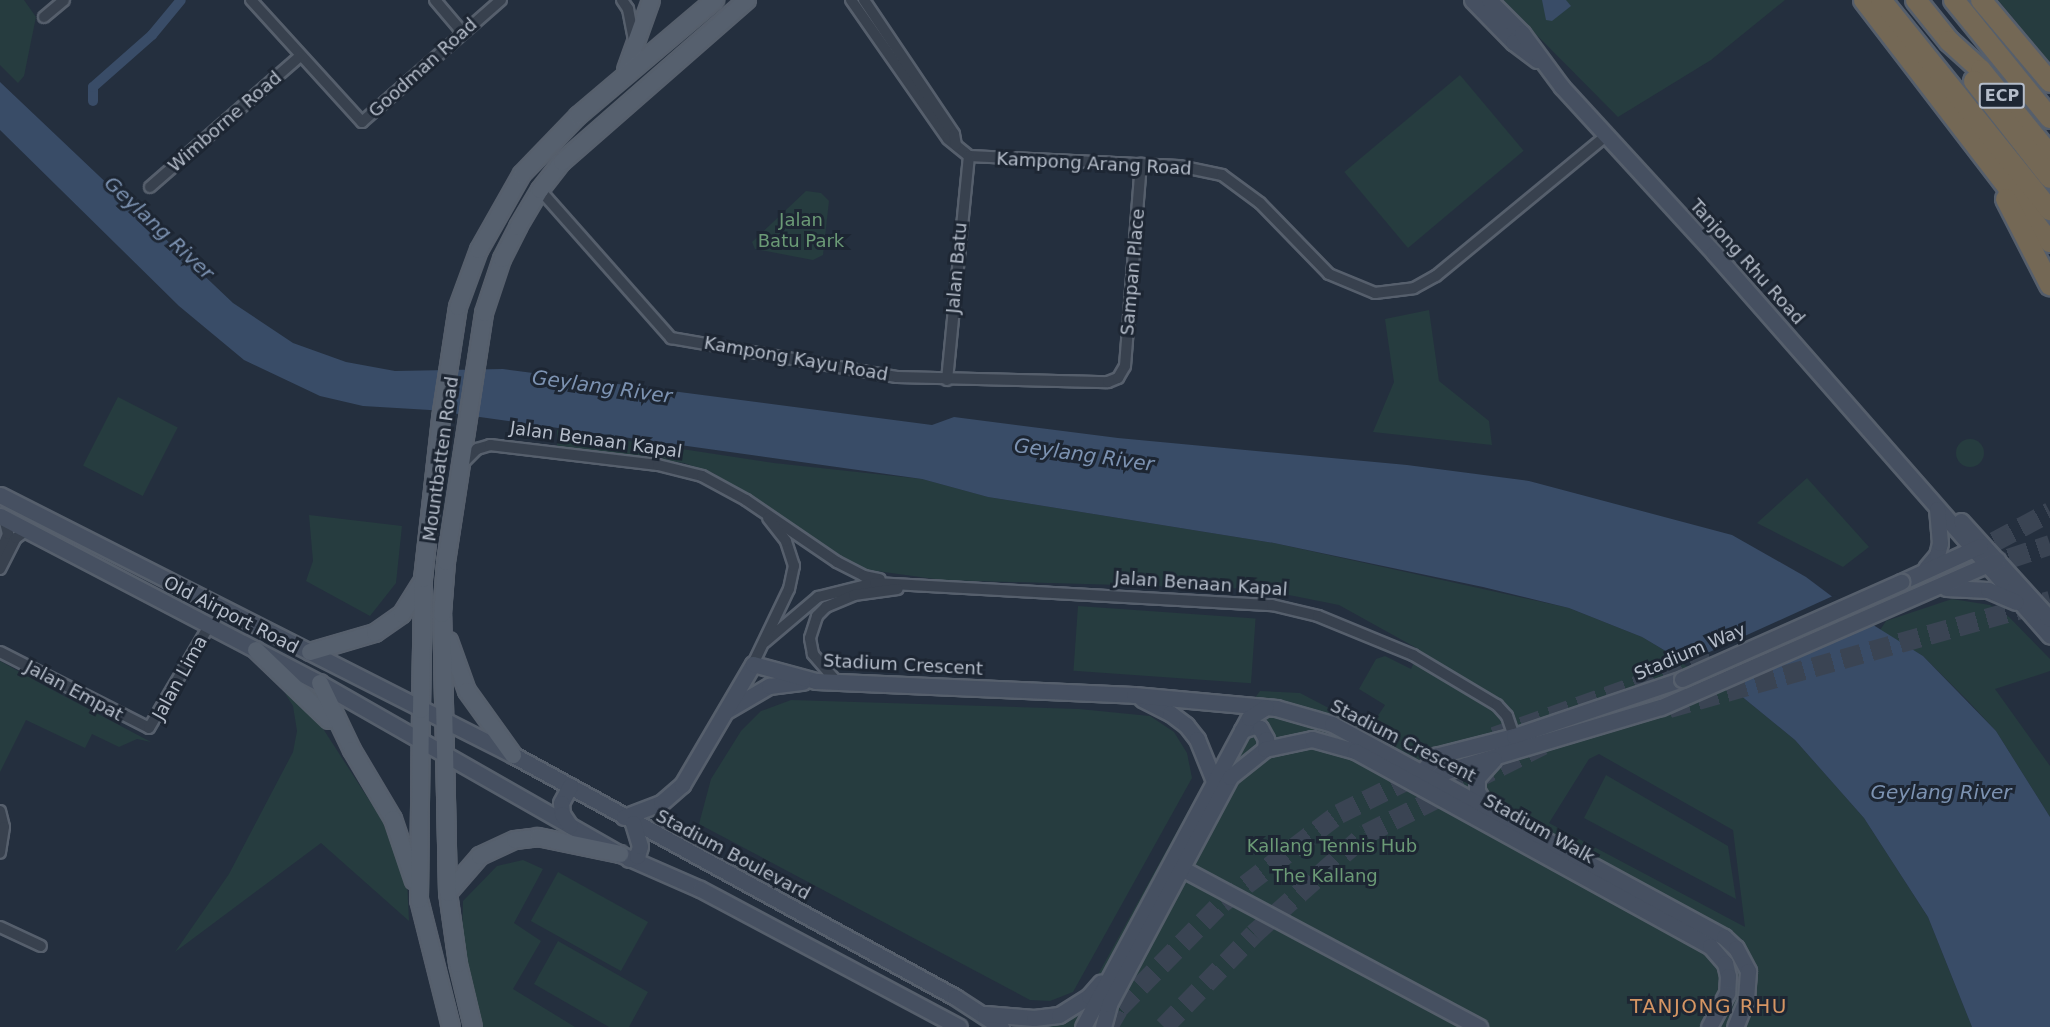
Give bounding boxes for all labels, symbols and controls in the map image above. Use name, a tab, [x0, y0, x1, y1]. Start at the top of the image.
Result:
street label: Goodman Road	[364, 14, 482, 122]
street label: Wimborne Road	[164, 67, 286, 177]
road number: ECP	[1978, 83, 2026, 109]
street label: Kampong Arang Road	[996, 148, 1192, 180]
water label: Geylang River	[99, 171, 219, 285]
street label: Tanjong Rhu Road	[1685, 195, 1809, 329]
street label: Sampan Place	[1117, 208, 1149, 336]
park label: Jalan Batu Park	[758, 210, 844, 252]
street label: Jalan Batu	[942, 222, 972, 314]
street label: Kampong Kayu Road	[702, 332, 890, 386]
water label: Geylang River	[531, 365, 673, 409]
street label: Mountbatten Road	[419, 375, 463, 543]
street label: Jalan Benaan Kapal	[509, 417, 683, 463]
water label: Geylang River	[1013, 433, 1155, 477]
street label: Jalan Benaan Kapal	[1114, 567, 1288, 601]
street label: Old Airport Road	[160, 572, 302, 658]
street label: Stadium Way	[1631, 619, 1749, 685]
street label: Jalan Lima	[148, 632, 212, 724]
street label: Stadium Crescent	[823, 650, 983, 680]
street label: Jalan Empat	[21, 656, 127, 726]
street label: Stadium Crescent	[1327, 695, 1479, 787]
water label: Geylang River	[1871, 780, 2011, 804]
street label: Stadium Walk	[1480, 790, 1598, 868]
street label: Stadium Boulevard	[652, 805, 814, 905]
park label: Kallang Tennis Hub	[1247, 835, 1417, 857]
park label: The Kallang	[1272, 865, 1378, 887]
district label: TANJONG RHU	[1630, 994, 1788, 1018]

